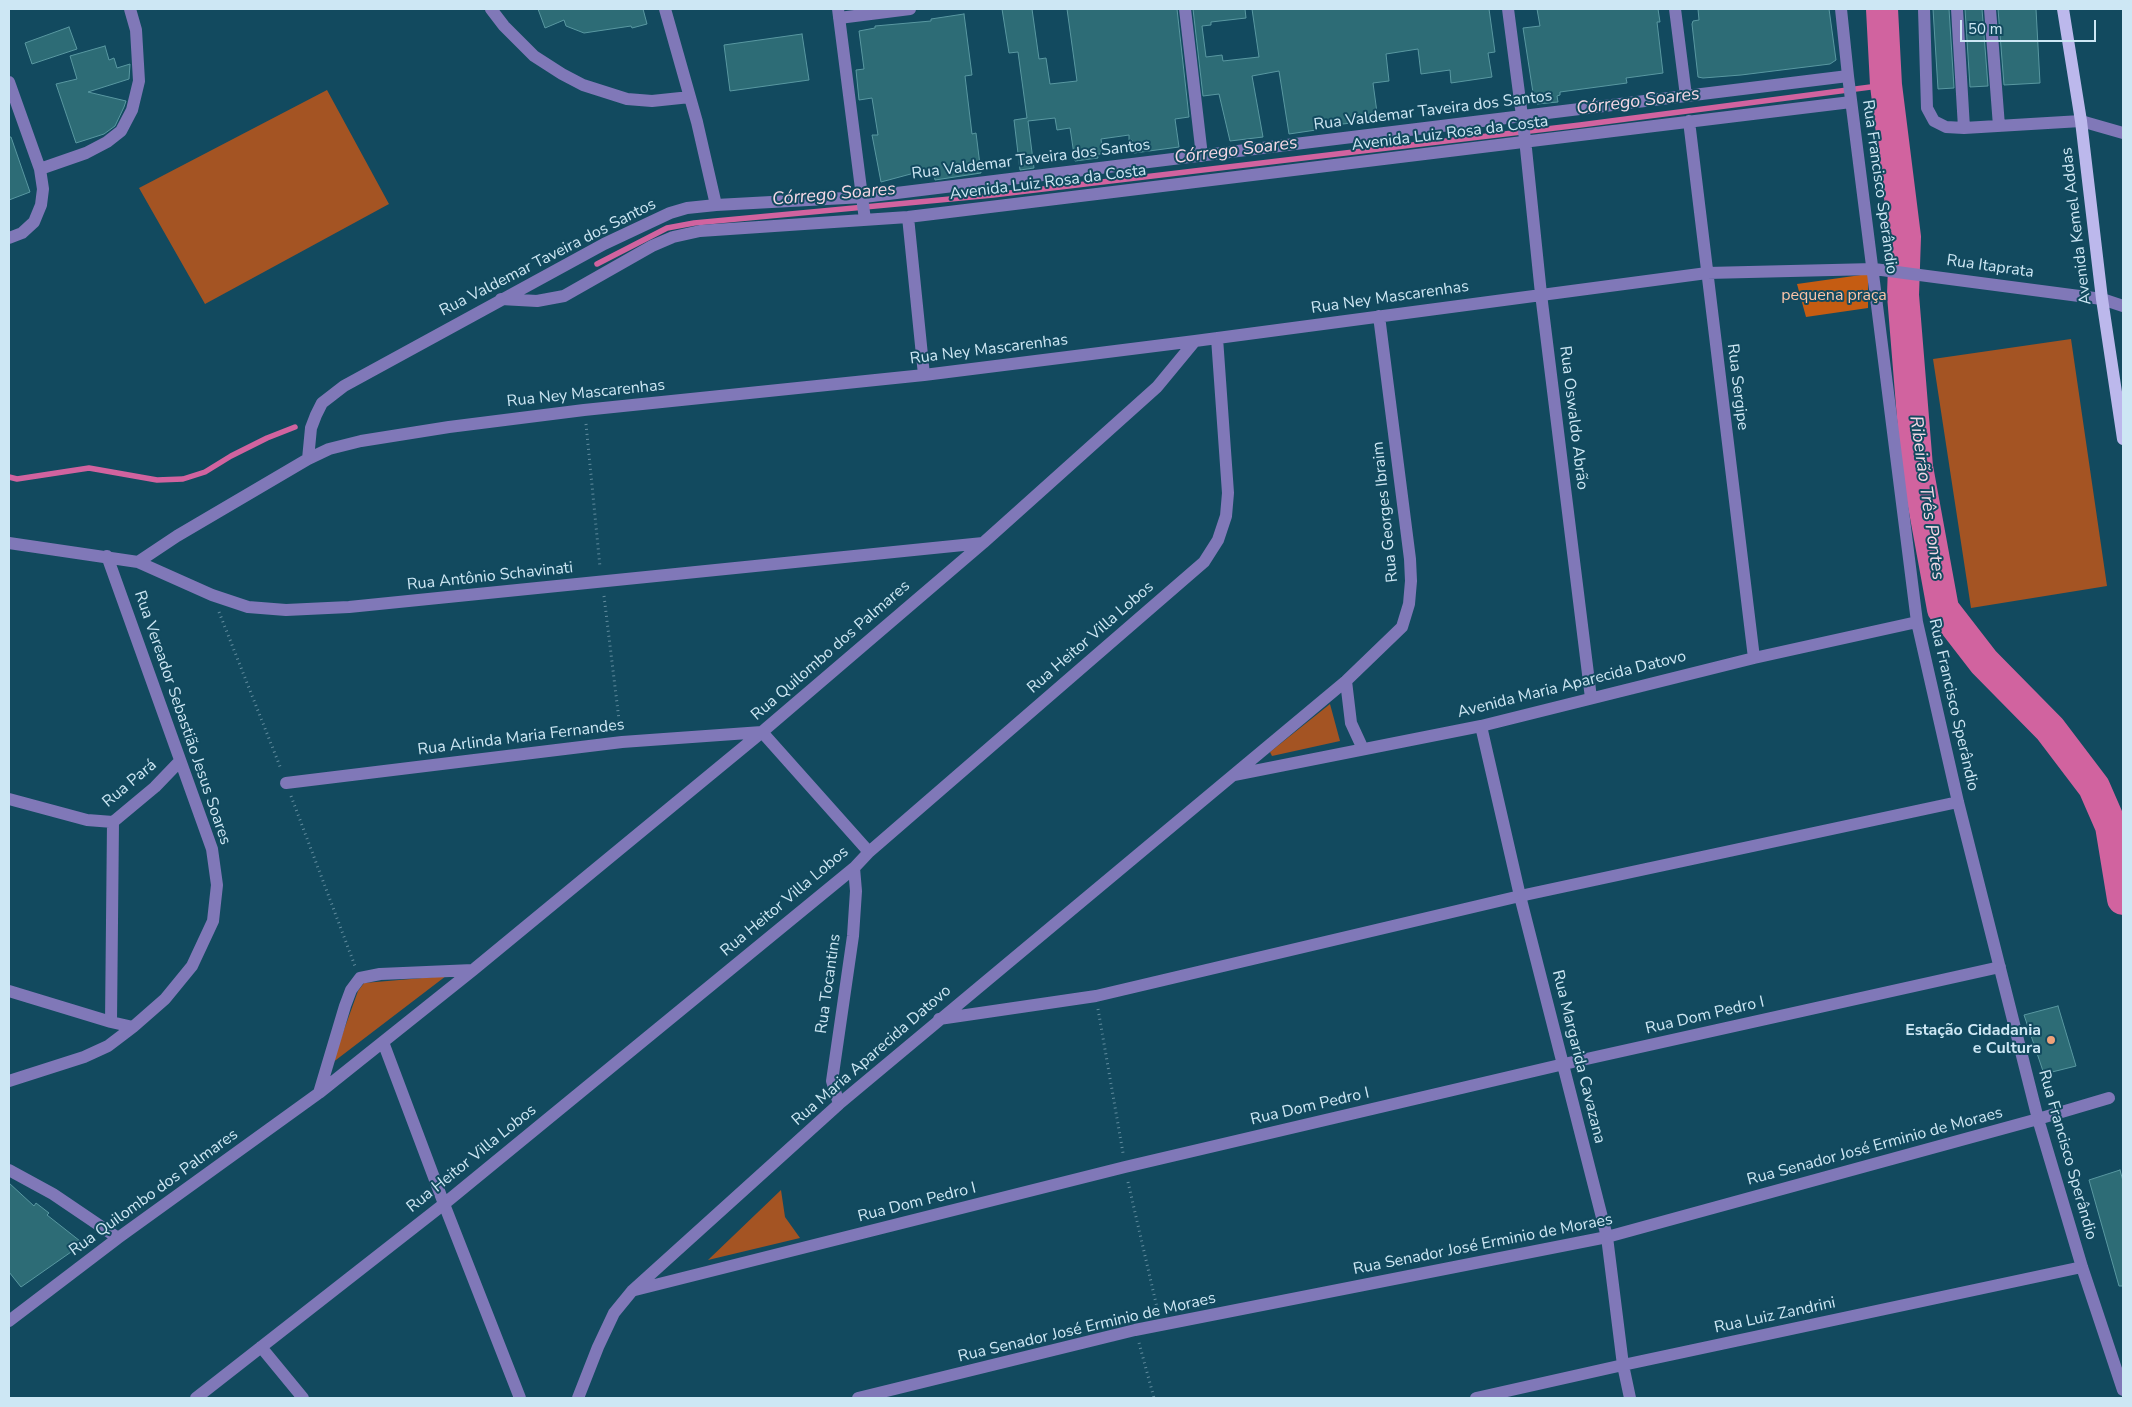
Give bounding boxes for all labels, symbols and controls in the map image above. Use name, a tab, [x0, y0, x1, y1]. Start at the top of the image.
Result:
scale bar	[1962, 10, 2098, 42]
text: 50 m	[1968, 19, 2003, 39]
water label: Córrego Soares	[1575, 84, 1701, 120]
street label: Rua Valdemar Taveira dos Santos	[1313, 87, 1553, 135]
street label: Rua Francisco Sperândio	[1857, 99, 1901, 275]
street label: Avenida Luiz Rosa da Costa	[1351, 112, 1549, 156]
water label: Córrego Soares	[1173, 133, 1299, 169]
street label: Rua Valdemar Taveira dos Santos	[911, 136, 1151, 184]
street label: Avenida Kemel Addas	[2058, 146, 2096, 306]
street label: Avenida Luiz Rosa da Costa	[949, 161, 1147, 205]
water label: Córrego Soares	[771, 179, 897, 211]
street label: Rua Valdemar Taveira dos Santos	[437, 195, 659, 321]
street label: Rua Itaprata	[1945, 251, 2035, 283]
street label: Rua Ney Mascarenhas	[1310, 277, 1470, 319]
park label: pequena praça	[1781, 286, 1887, 306]
street label: Rua Ney Mascarenhas	[909, 331, 1069, 369]
street label: Rua Sergipe	[1722, 343, 1752, 431]
street label: Rua Oswaldo Abrão	[1555, 345, 1591, 491]
street label: Rua Ney Mascarenhas	[506, 376, 666, 412]
water label: Ribeirão Três Pontes	[1904, 415, 1948, 581]
street label: Rua Georges Ibraim	[1369, 441, 1403, 583]
street label: Rua Antônio Schavinati	[406, 559, 574, 595]
street label: Rua Quilombo dos Palmares	[748, 577, 914, 725]
street label: Rua Heitor Villa Lobos	[1024, 578, 1158, 698]
street label: Rua Vereador Sebastião Jesus Soares	[129, 588, 235, 848]
street label: Rua Francisco Sperândio	[1924, 617, 1982, 793]
street label: Avenida Maria Aparecida Datovo	[1456, 647, 1688, 723]
street label: Rua Arlinda Maria Fernandes	[417, 716, 625, 760]
street label: Rua Pará	[99, 756, 161, 812]
street label: Rua Heitor Villa Lobos	[717, 843, 853, 961]
street label: Rua Tocantins	[812, 933, 846, 1035]
street label: Rua Margarida Cavazana	[1547, 968, 1609, 1146]
street label: Rua Maria Aparecida Datovo	[788, 982, 956, 1130]
street label: Rua Dom Pedro I	[1644, 993, 1766, 1039]
place label: Estação Cidadania e Cultura	[1905, 1021, 2041, 1059]
marker: Estação Cidadania e Cultura	[2045, 1034, 2057, 1046]
street label: Rua Francisco Sperândio	[2034, 1068, 2100, 1242]
street label: Rua Dom Pedro I	[1249, 1084, 1371, 1130]
street label: Rua Heitor Villa Lobos	[403, 1101, 541, 1217]
street label: Rua Senador José Erminio de Moraes	[1745, 1104, 2005, 1190]
street label: Rua Quilombo dos Palmares	[66, 1125, 242, 1261]
street label: Rua Dom Pedro I	[856, 1179, 978, 1227]
street label: Rua Senador José Erminio de Moraes	[1352, 1210, 1614, 1280]
street label: Rua Senador José Erminio de Moraes	[956, 1289, 1218, 1367]
street label: Rua Luiz Zandrini	[1713, 1294, 1837, 1338]

